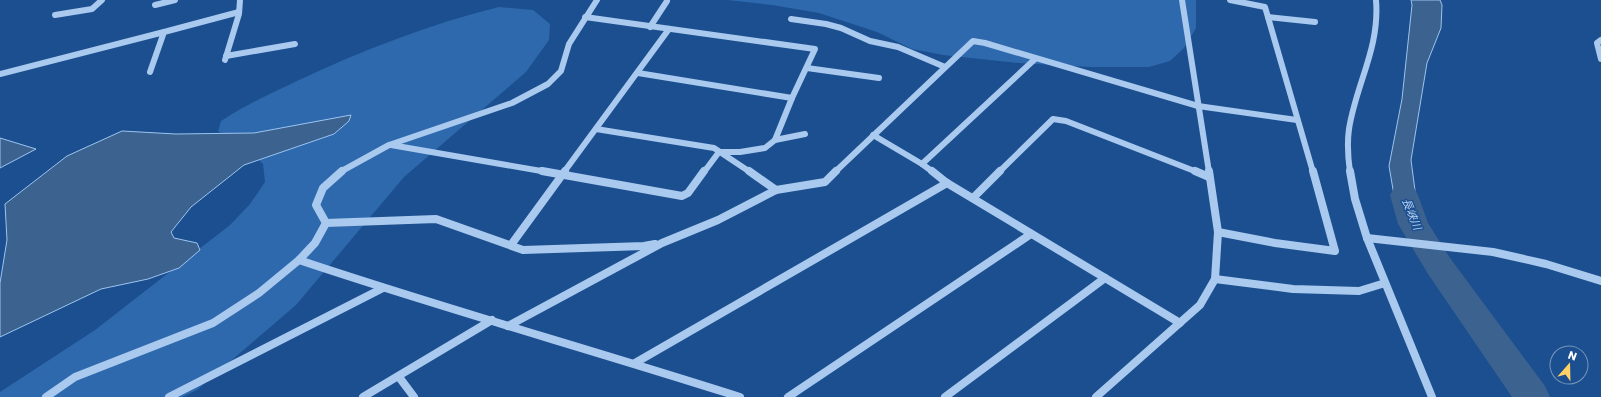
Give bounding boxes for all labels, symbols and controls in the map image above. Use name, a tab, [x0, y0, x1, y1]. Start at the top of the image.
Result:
water label: 長峡川	[1398, 196, 1426, 233]
north arrow	[1549, 345, 1589, 385]
text: N	[1566, 347, 1579, 365]

